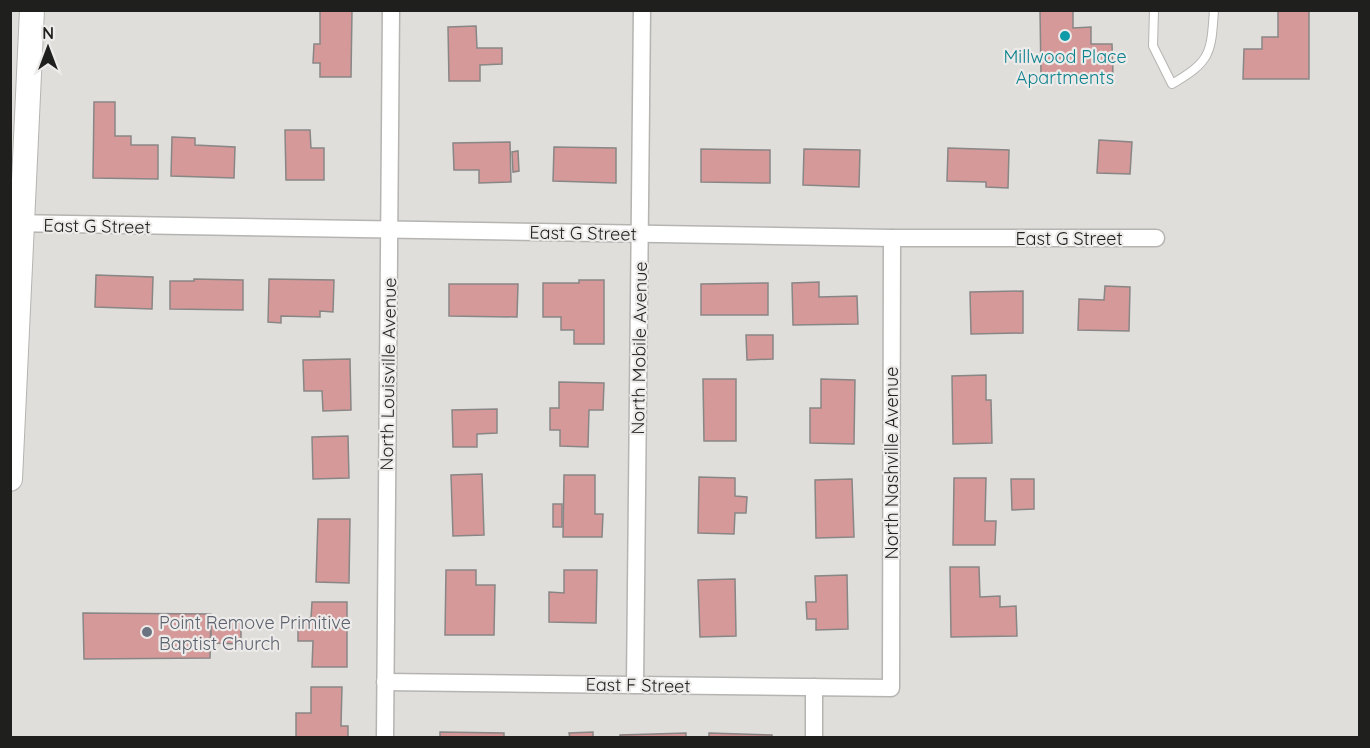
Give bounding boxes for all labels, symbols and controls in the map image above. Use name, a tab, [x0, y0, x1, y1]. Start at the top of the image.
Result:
north arrow	[18, 18, 78, 78]
text: N	[42, 23, 54, 43]
marker: Millwood Place Apartments	[1058, 29, 1072, 43]
place label: Millwood Place Apartments	[1003, 45, 1127, 89]
street label: East G Street	[43, 214, 151, 238]
street label: East G Street	[529, 221, 637, 245]
street label: East G Street	[1015, 227, 1123, 250]
street label: North Mobile Avenue	[626, 261, 652, 435]
street label: North Louisville Avenue	[375, 277, 401, 471]
street label: North Nashville Avenue	[880, 367, 903, 559]
place label: Point Remove Primitive Baptist Church	[159, 611, 351, 655]
marker: Point Remove Primitive Baptist Church	[140, 625, 154, 639]
street label: East F Street	[585, 673, 691, 697]

